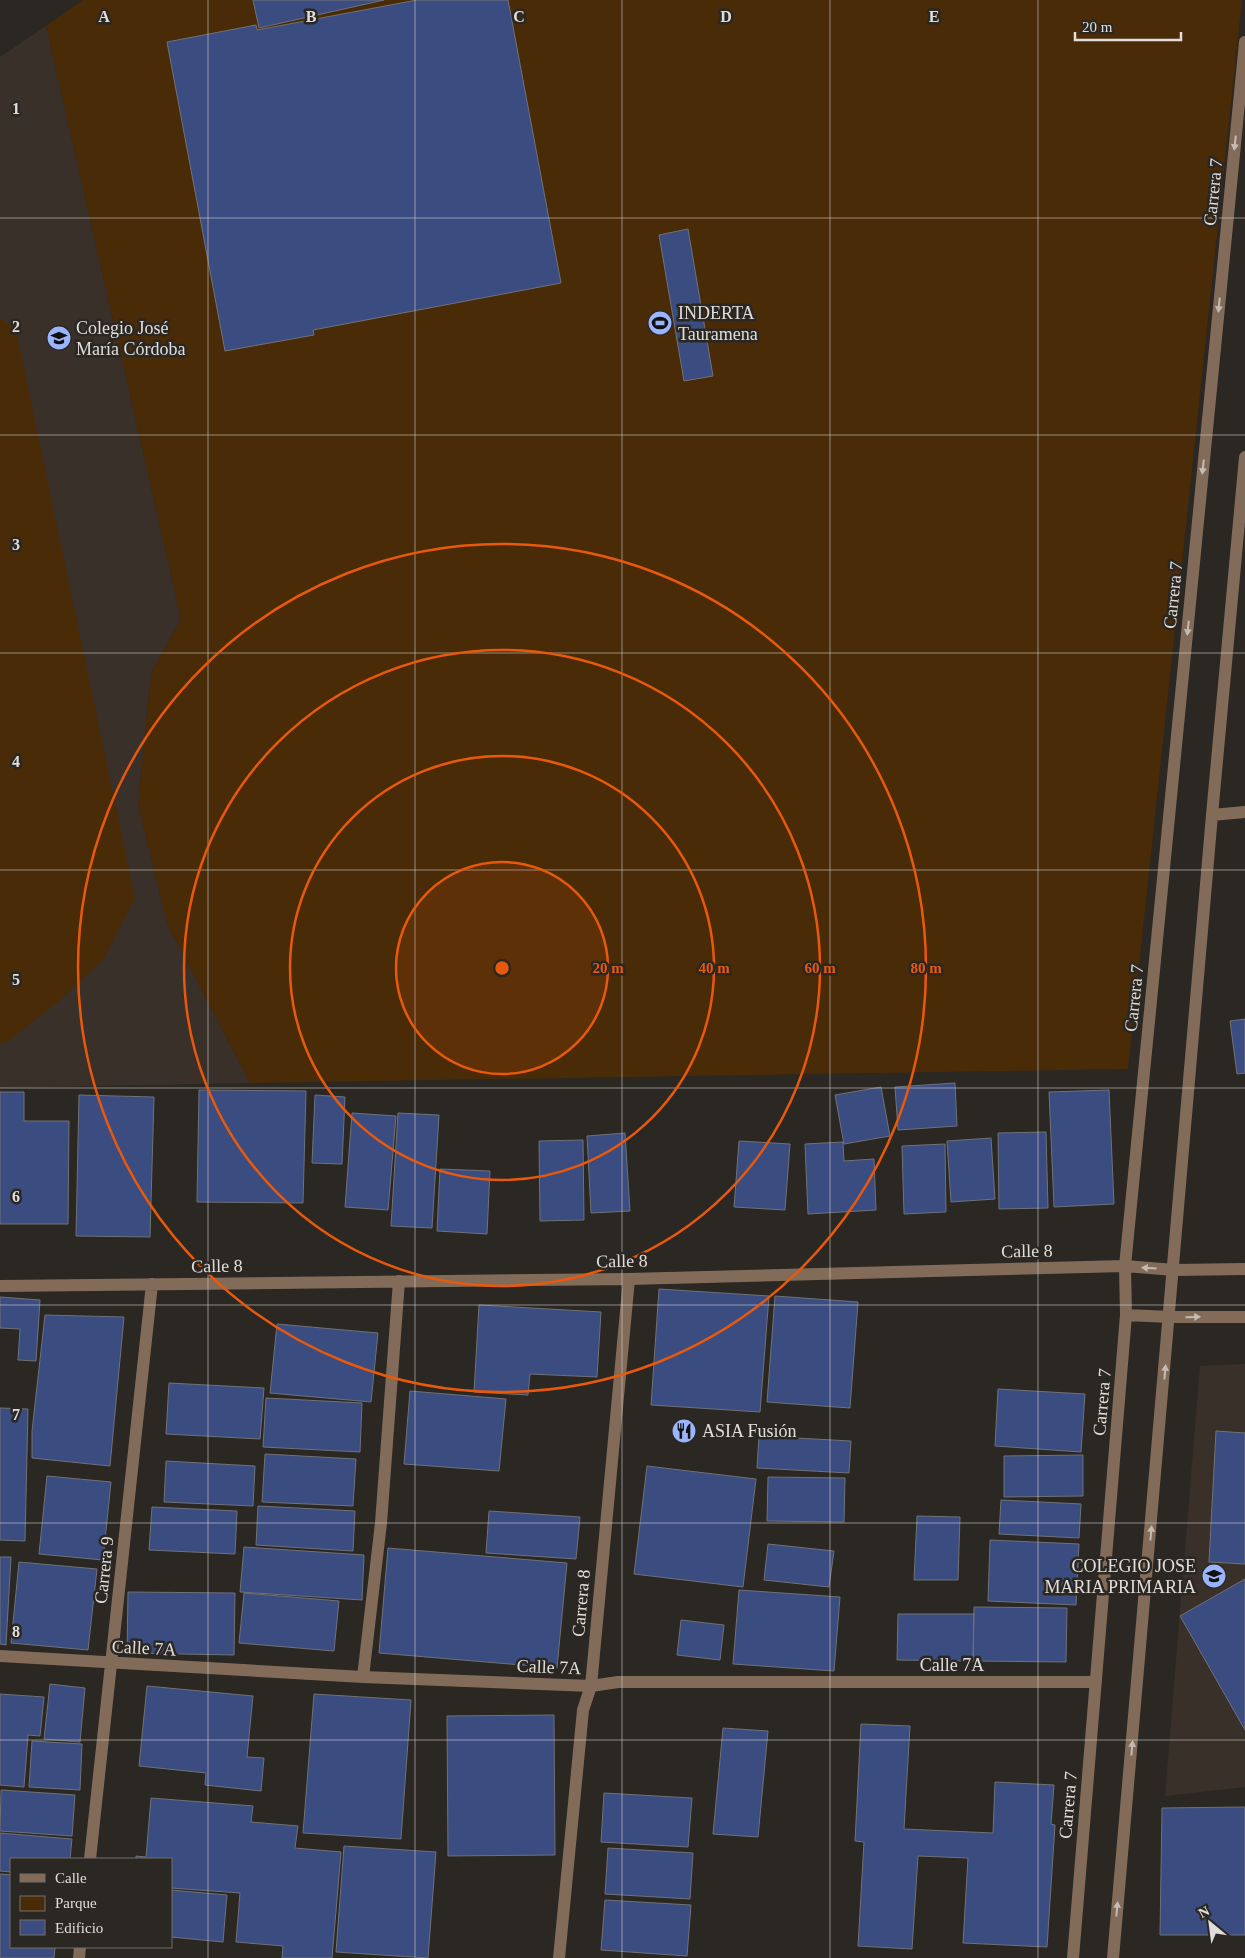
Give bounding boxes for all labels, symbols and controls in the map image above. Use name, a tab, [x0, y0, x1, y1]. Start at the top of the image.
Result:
text: A	[98, 8, 110, 25]
text: B	[306, 8, 317, 25]
text: C	[513, 8, 525, 25]
text: D	[720, 8, 732, 25]
text: E	[929, 8, 939, 25]
scale bar	[1075, 10, 1181, 42]
text: 20 m	[1082, 19, 1113, 35]
text: 1	[12, 100, 20, 117]
one-way arrow	[1231, 136, 1239, 152]
street label: Carrera 7	[1200, 157, 1226, 227]
one-way arrow	[1215, 297, 1223, 313]
place label: INDERTA Tauramena	[678, 303, 758, 344]
sports icon: INDERTA Tauramena	[647, 310, 673, 336]
text: 2	[12, 318, 20, 335]
place label: Colegio José María Córdoba	[76, 318, 185, 359]
school or university icon: Colegio José María Córdoba	[46, 325, 72, 351]
one-way arrow	[1199, 459, 1207, 475]
text: 3	[12, 536, 20, 553]
street label: Carrera 7	[1160, 560, 1186, 630]
one-way arrow	[1183, 621, 1191, 637]
text: 4	[12, 753, 20, 770]
centre of rings	[493, 959, 511, 977]
text: 20 m	[592, 960, 624, 976]
text: 40 m	[698, 960, 730, 976]
text: 60 m	[804, 960, 836, 976]
text: 80 m	[910, 960, 942, 976]
street label: Carrera 7	[1121, 963, 1147, 1033]
text: 5	[12, 971, 20, 988]
text: 6	[12, 1188, 20, 1205]
street label: Calle 8	[1001, 1241, 1053, 1261]
street label: Calle 8	[596, 1251, 648, 1271]
street label: Calle 8	[191, 1256, 243, 1276]
one-way arrow	[1141, 1264, 1157, 1272]
one-way arrow	[1185, 1313, 1201, 1321]
one-way arrow	[1161, 1363, 1169, 1379]
street label: Carrera 7	[1089, 1368, 1115, 1436]
text: 7	[12, 1406, 20, 1423]
restaurant icon: ASIA Fusión	[671, 1418, 697, 1444]
place label: ASIA Fusión	[702, 1421, 797, 1441]
one-way arrow	[1147, 1525, 1155, 1541]
street label: Carrera 9	[91, 1535, 117, 1605]
place label: COLEGIO JOSE MARIA PRIMARIA	[1044, 1556, 1196, 1597]
school or university icon: COLEGIO JOSE MARIA PRIMARIA	[1201, 1563, 1227, 1589]
street label: Carrera 8	[568, 1569, 594, 1637]
text: 8	[12, 1623, 20, 1640]
street label: Calle 7A	[111, 1636, 177, 1660]
street label: Calle 7A	[920, 1655, 984, 1675]
street label: Calle 7A	[516, 1656, 582, 1678]
one-way arrow	[1128, 1739, 1136, 1755]
street label: Carrera 7	[1055, 1771, 1081, 1839]
legend	[10, 1858, 172, 1948]
text: Calle	[55, 1870, 87, 1886]
text: Parque	[55, 1895, 97, 1911]
north arrow	[1185, 1898, 1235, 1948]
one-way arrow	[1114, 1901, 1122, 1917]
text: N	[1196, 1903, 1212, 1921]
text: Edificio	[55, 1920, 103, 1936]

